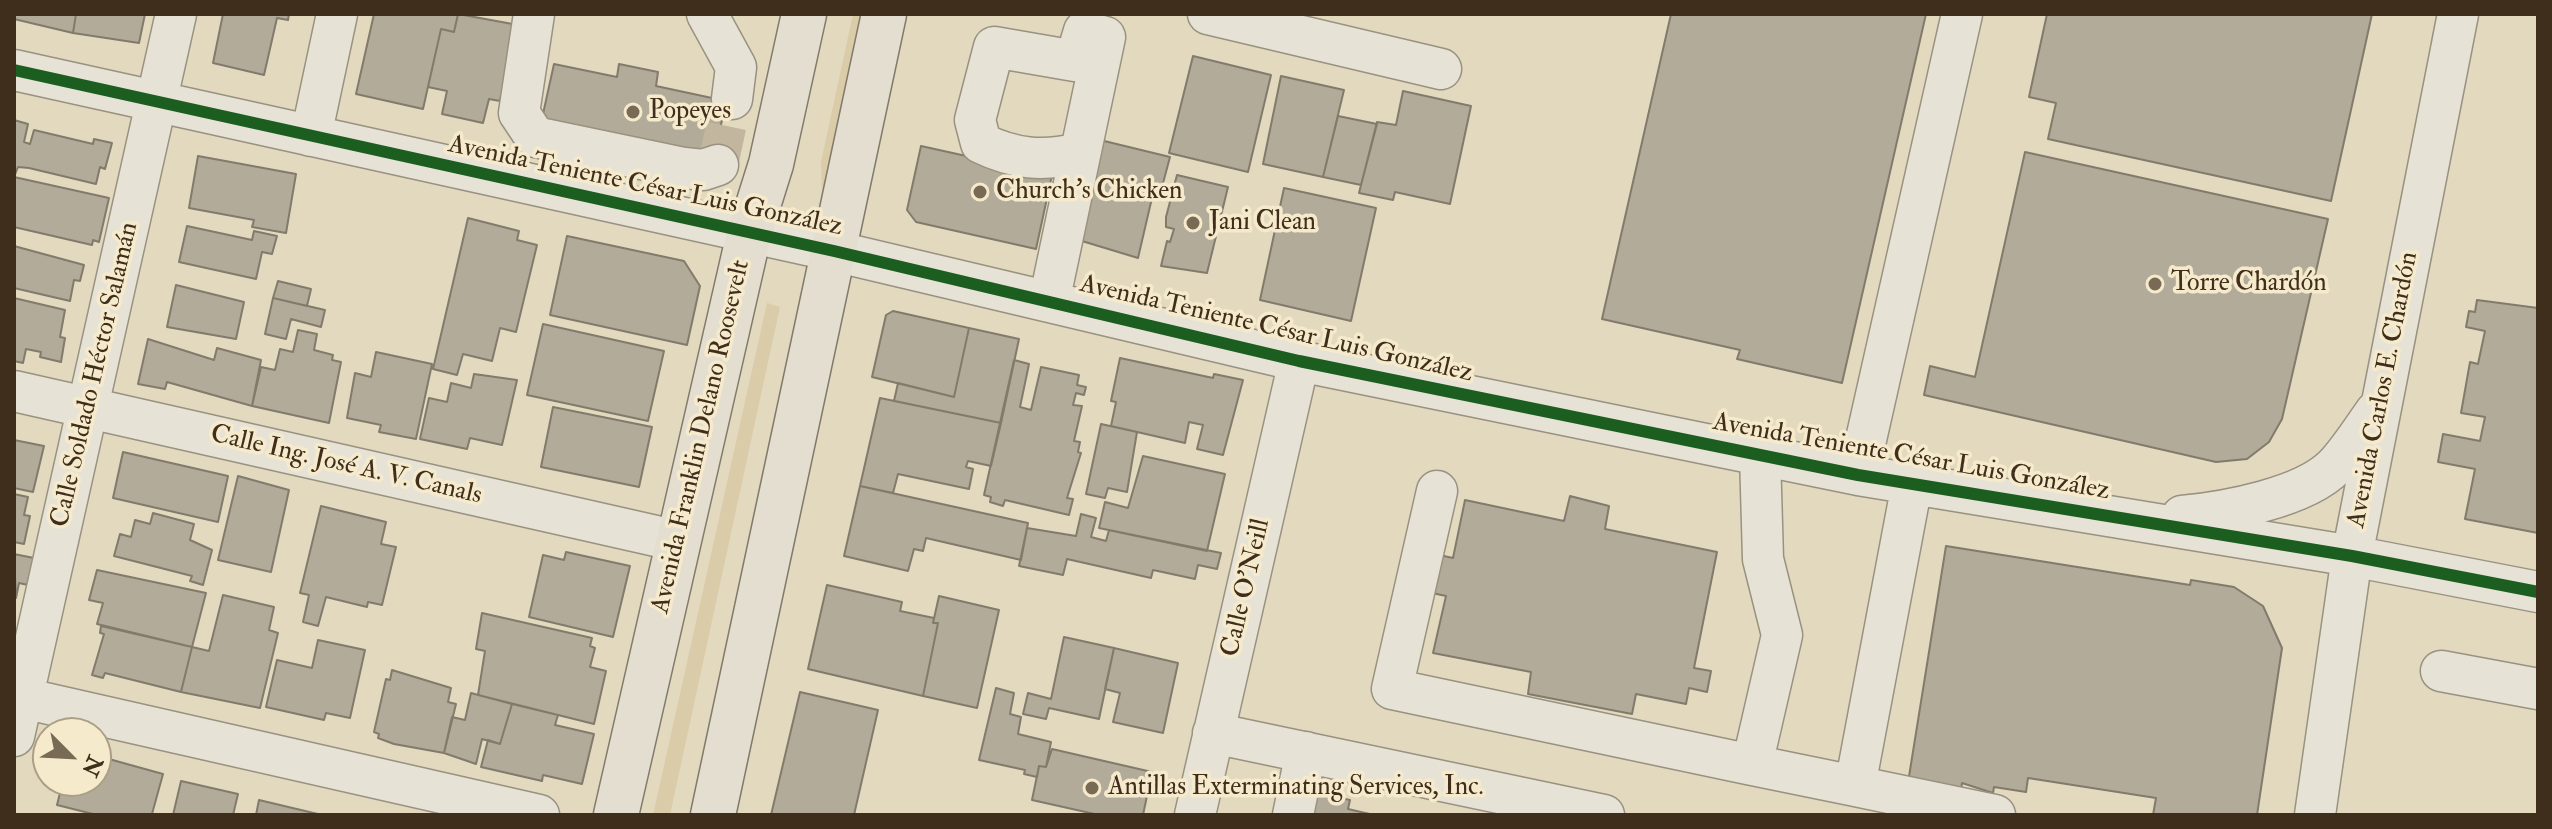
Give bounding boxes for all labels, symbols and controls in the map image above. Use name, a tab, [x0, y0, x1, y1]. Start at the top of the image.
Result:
place label: Popeyes	[649, 96, 731, 128]
marker: Popeyes	[624, 103, 642, 121]
street label: Avenida Teniente César Luis González	[445, 130, 845, 244]
place label: Church's Chicken	[996, 176, 1183, 208]
marker: Church's Chicken	[971, 183, 989, 201]
place label: Jani Clean	[1209, 207, 1316, 239]
marker: Jani Clean	[1184, 214, 1202, 232]
street label: Calle Soldado Héctor Salamán	[46, 219, 146, 531]
street label: Avenida Carlos E. Chardón	[2342, 249, 2426, 531]
street label: Avenida Franklin Delano Roosevelt	[646, 257, 758, 617]
place label: Torre Chardón	[2171, 268, 2327, 300]
street label: Avenida Teniente César Luis González	[1077, 270, 1475, 390]
marker: Torre Chardón	[2146, 275, 2164, 293]
street label: Avenida Teniente César Luis González	[1710, 408, 2112, 508]
street label: Calle Ing. José A. V. Canals	[207, 420, 485, 512]
street label: Calle O'Neill	[1216, 516, 1278, 660]
north arrow	[32, 717, 112, 797]
text: N	[75, 751, 109, 781]
place label: Antillas Exterminating Services, Inc.	[1108, 772, 1484, 804]
marker: Antillas Exterminating Services, Inc.	[1083, 779, 1101, 797]

